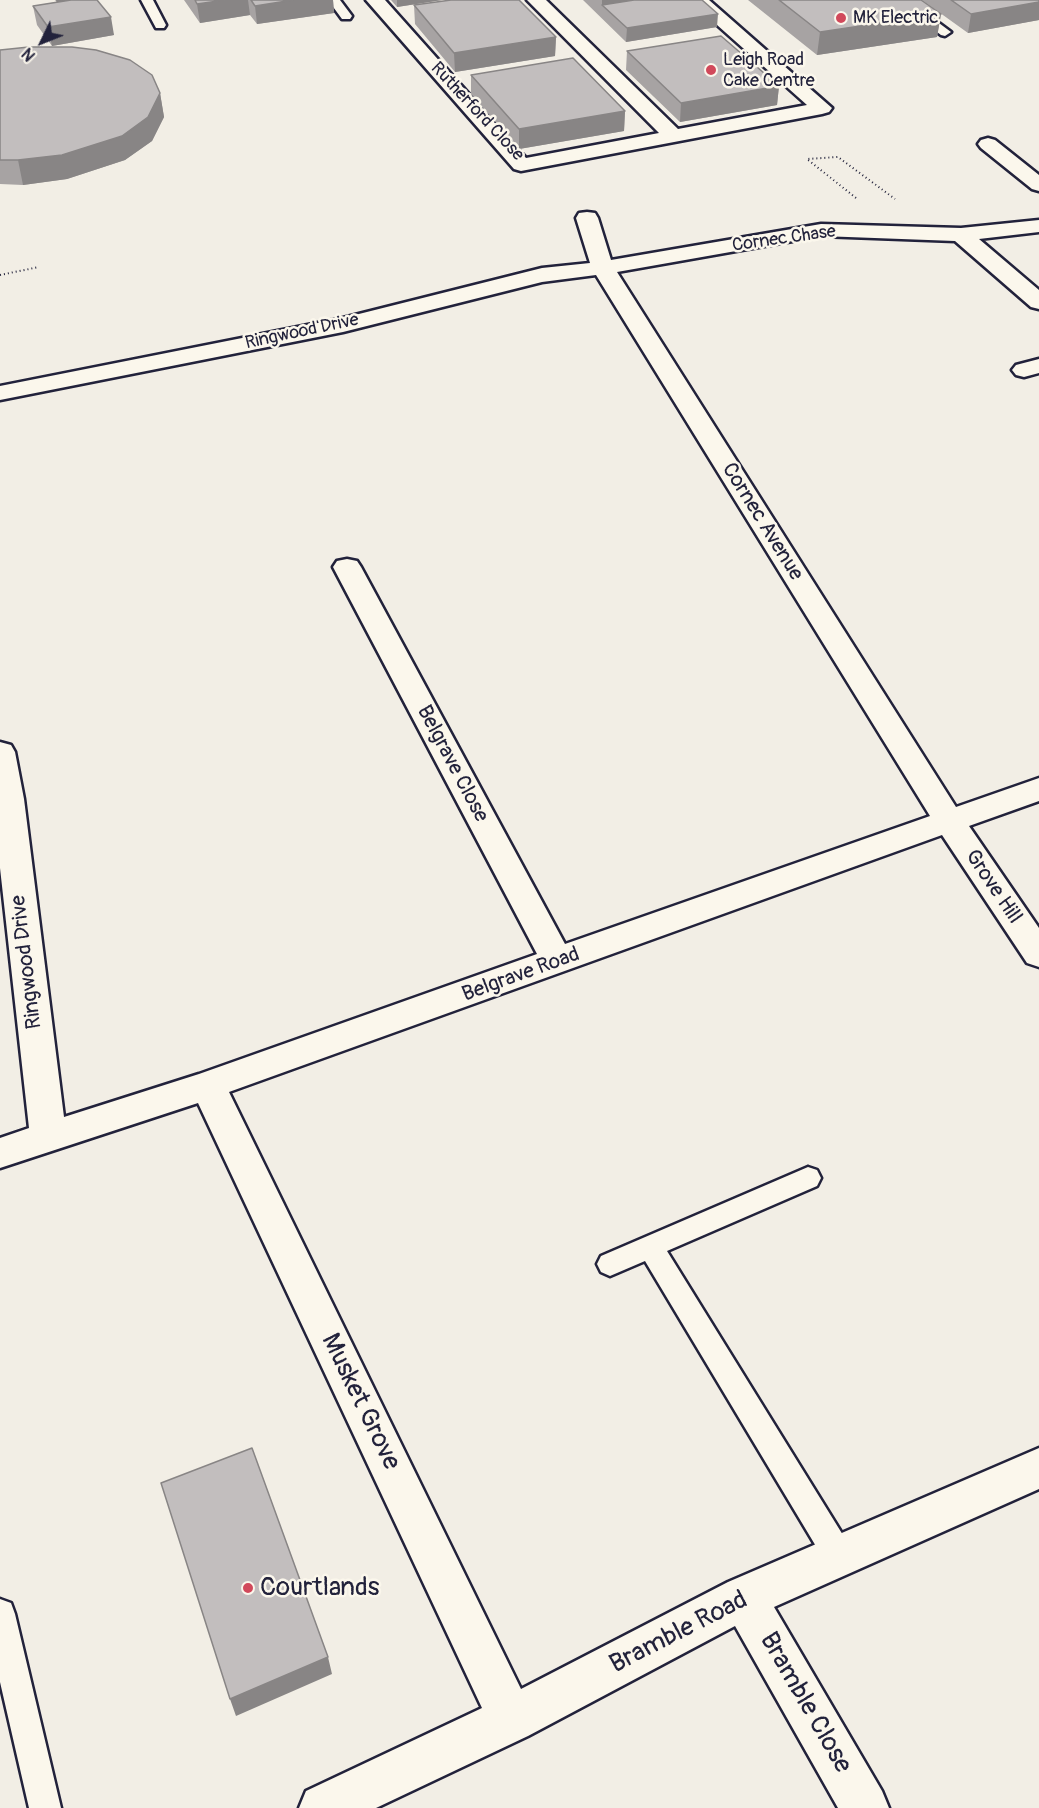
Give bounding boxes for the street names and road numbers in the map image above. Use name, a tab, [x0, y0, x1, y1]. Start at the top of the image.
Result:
street label: Rutherford Close	[426, 58, 528, 166]
street label: Cornec Chase	[731, 221, 837, 257]
street label: Ringwood Drive	[243, 309, 361, 355]
street label: Cornec Avenue	[716, 459, 808, 585]
street label: Belgrave Close	[411, 701, 493, 827]
street label: Grove Hill	[959, 845, 1027, 929]
street label: Ringwood Drive	[6, 894, 48, 1030]
street label: Belgrave Road	[459, 942, 583, 1008]
street label: Musket Grove	[314, 1329, 406, 1475]
street label: Bramble Road	[605, 1585, 753, 1681]
street label: Bramble Close	[752, 1627, 858, 1779]

